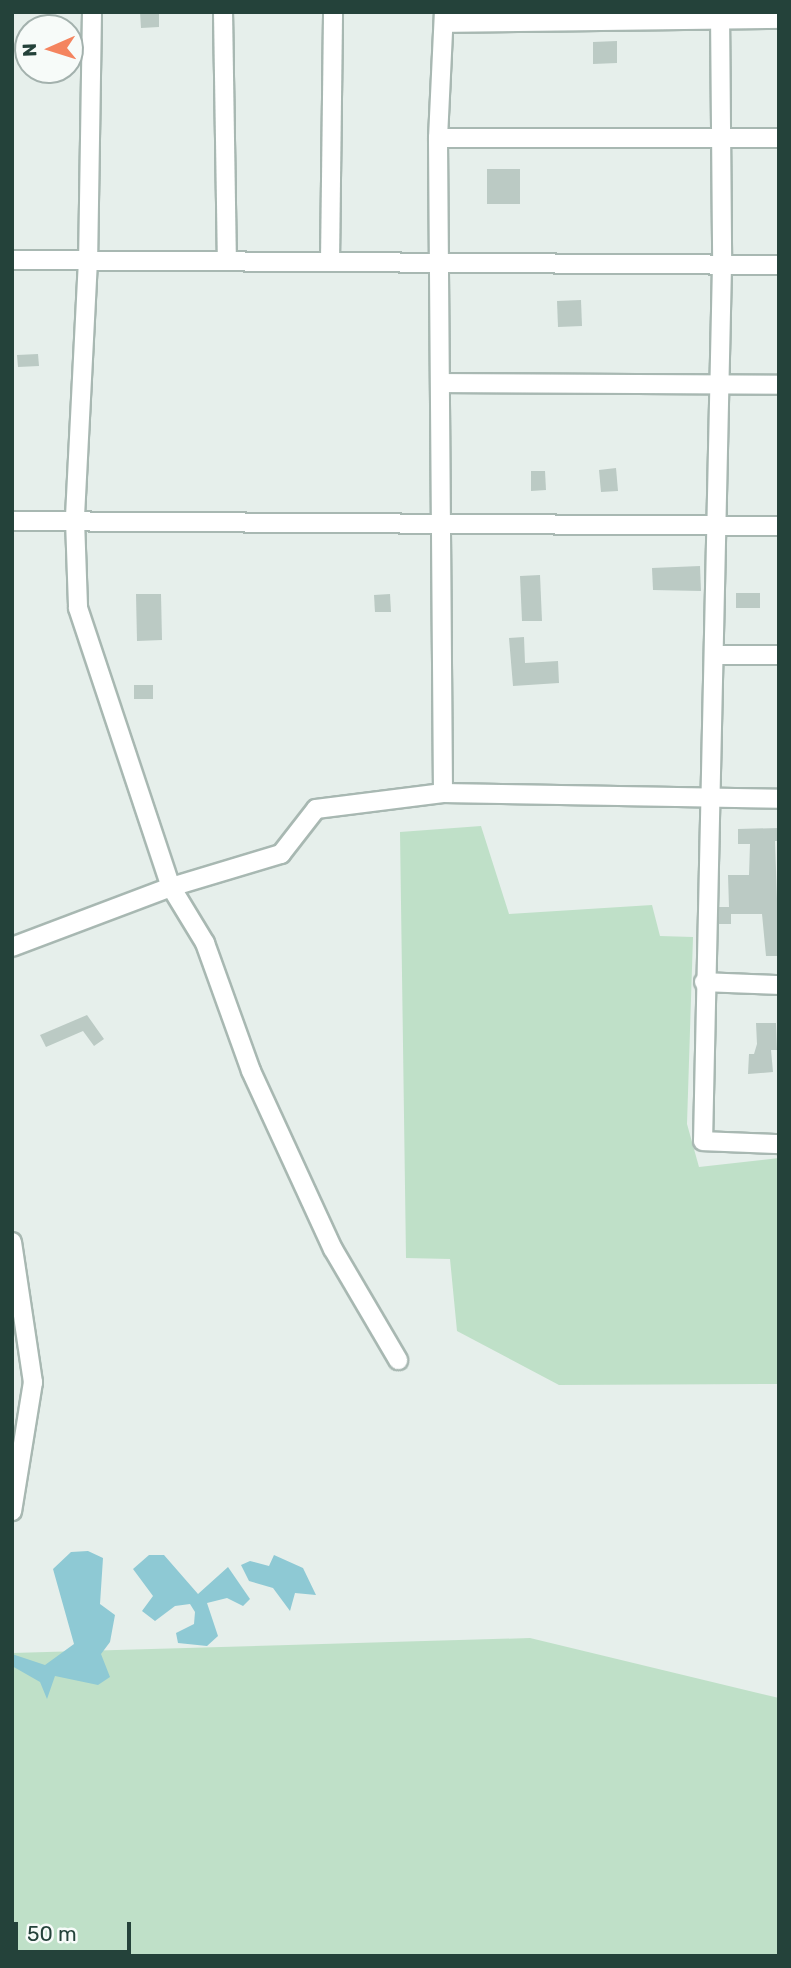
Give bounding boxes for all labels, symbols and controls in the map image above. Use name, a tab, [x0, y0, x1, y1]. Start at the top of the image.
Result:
north arrow	[14, 14, 84, 84]
text: N	[18, 43, 41, 57]
scale bar	[18, 1909, 135, 1953]
text: 50 m	[27, 1921, 77, 1946]

